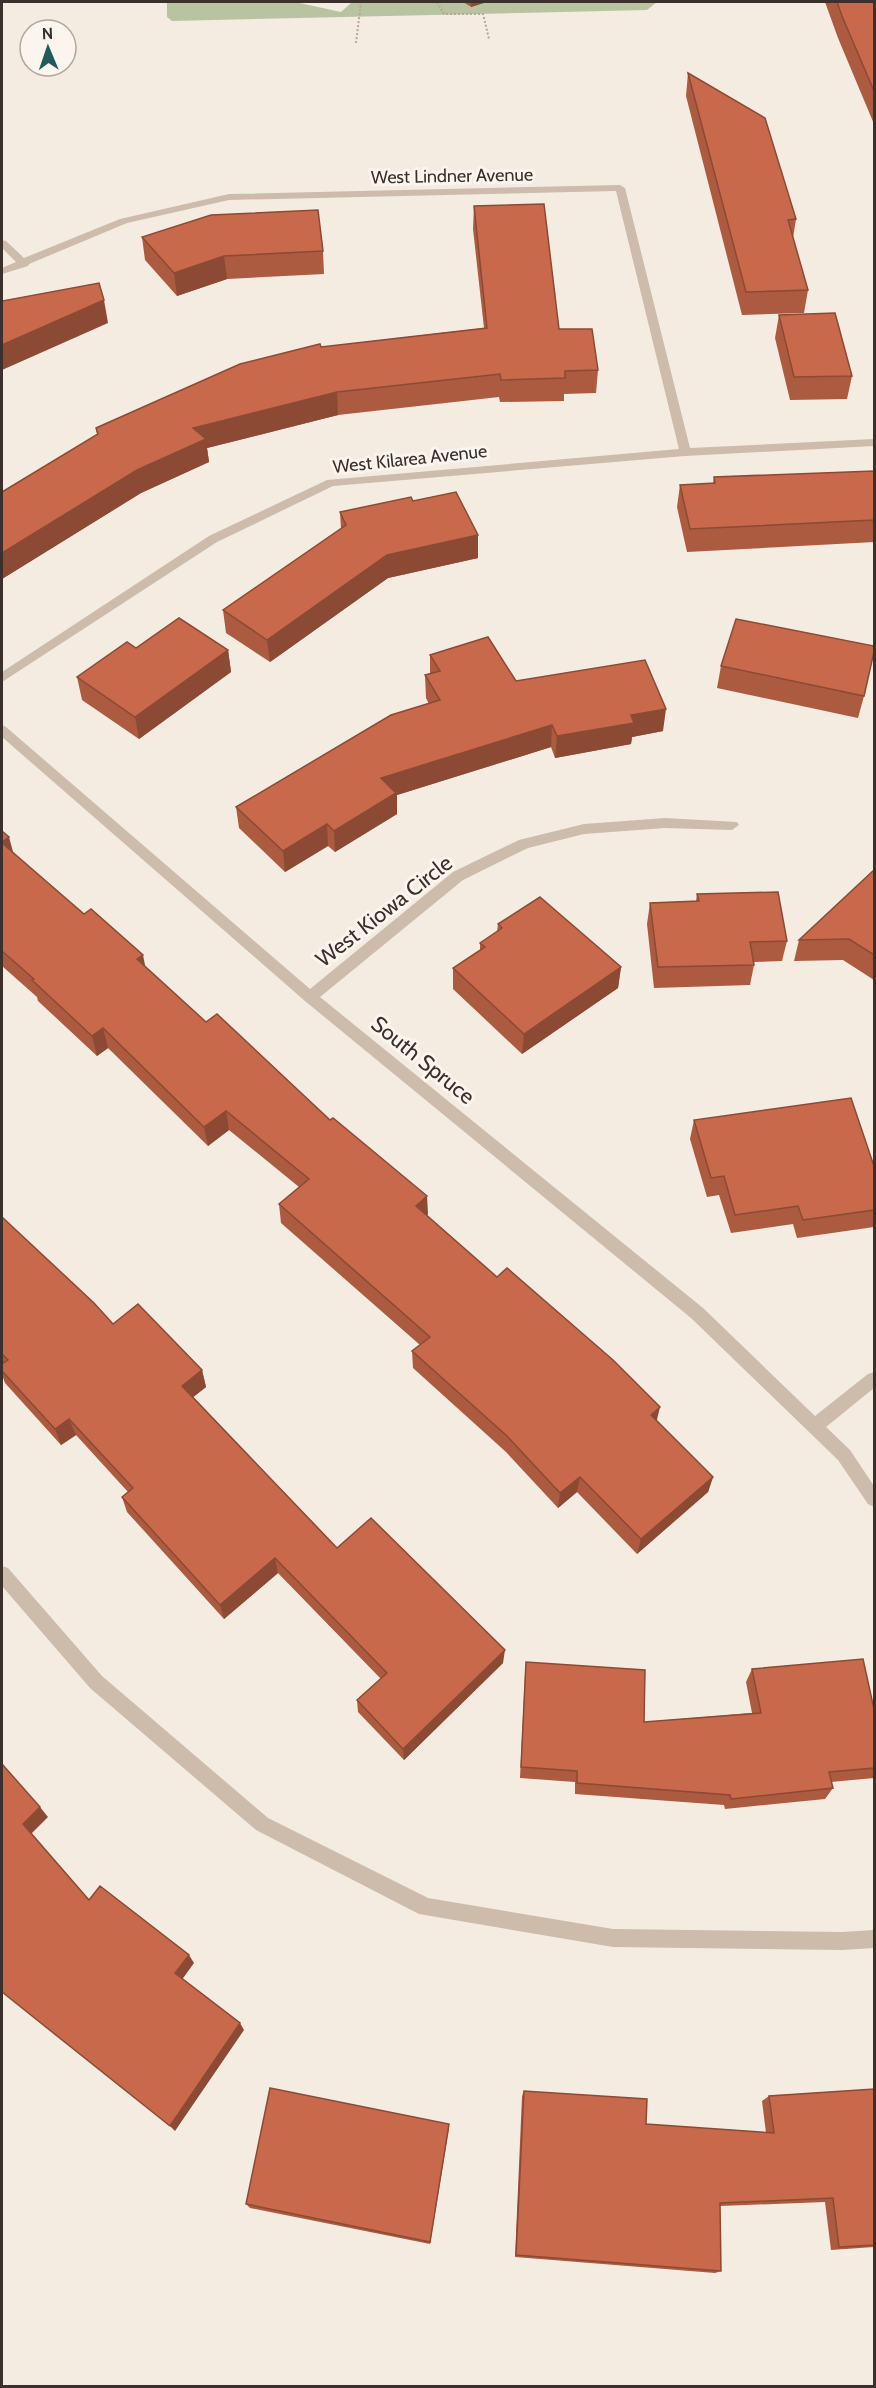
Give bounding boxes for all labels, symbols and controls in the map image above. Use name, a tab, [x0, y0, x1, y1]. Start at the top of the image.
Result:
north arrow	[18, 18, 78, 78]
text: N	[42, 24, 53, 43]
street label: West Lindner Avenue	[371, 164, 533, 188]
street label: West Kilarea Avenue	[332, 440, 488, 478]
street label: West Kiowa Circle	[310, 849, 458, 973]
street label: South Spruce	[366, 1010, 480, 1110]

